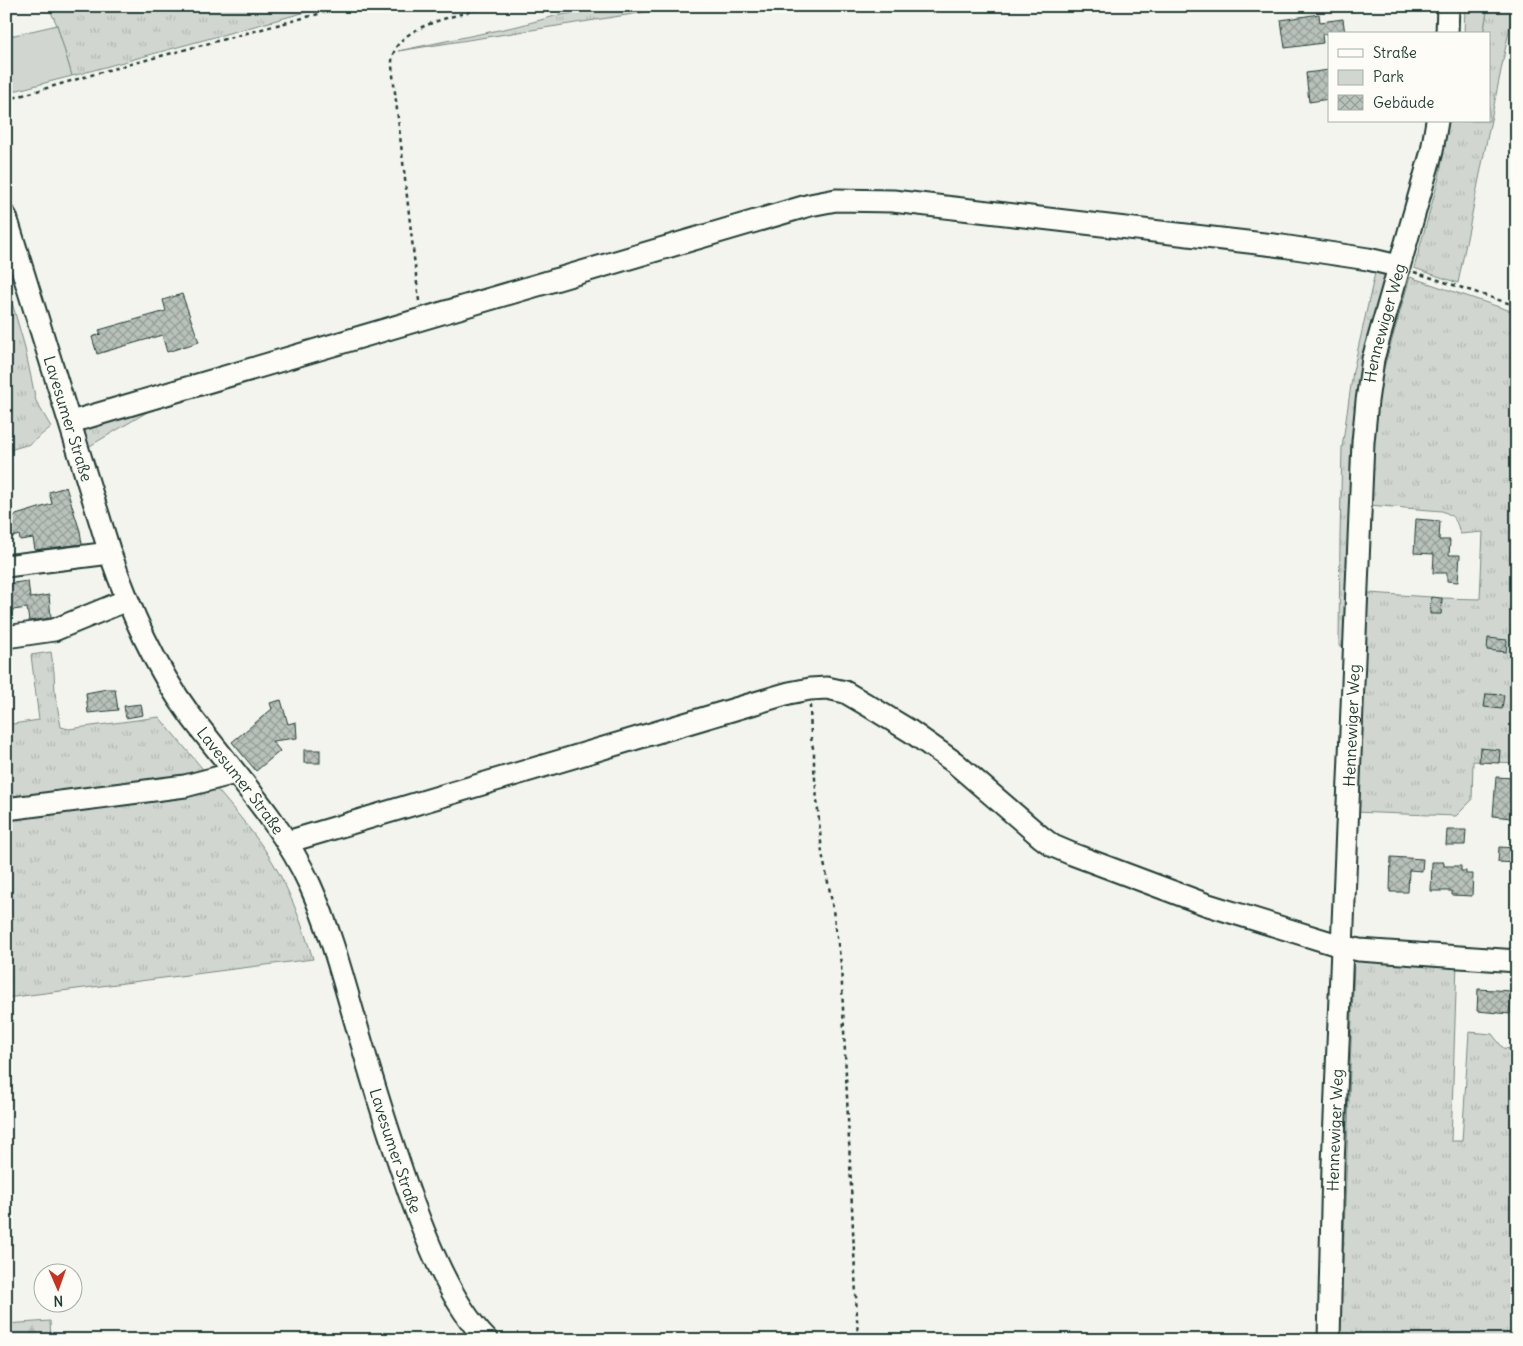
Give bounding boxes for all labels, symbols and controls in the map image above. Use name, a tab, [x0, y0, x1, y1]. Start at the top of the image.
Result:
legend	[1328, 32, 1490, 122]
text: Straße	[1373, 43, 1417, 62]
text: Park	[1373, 67, 1404, 86]
text: Gebäude	[1373, 93, 1434, 112]
street label: Hennewiger Weg	[1360, 261, 1410, 384]
street label: Lavesumer Straße	[40, 353, 97, 484]
street label: Hennewiger Weg	[1339, 664, 1364, 787]
street label: Lavesumer Straße	[193, 723, 289, 838]
street label: Hennewiger Weg	[1322, 1068, 1347, 1192]
street label: Lavesumer Straße	[366, 1086, 426, 1216]
north arrow	[32, 1264, 82, 1314]
text: N	[53, 1292, 64, 1310]

